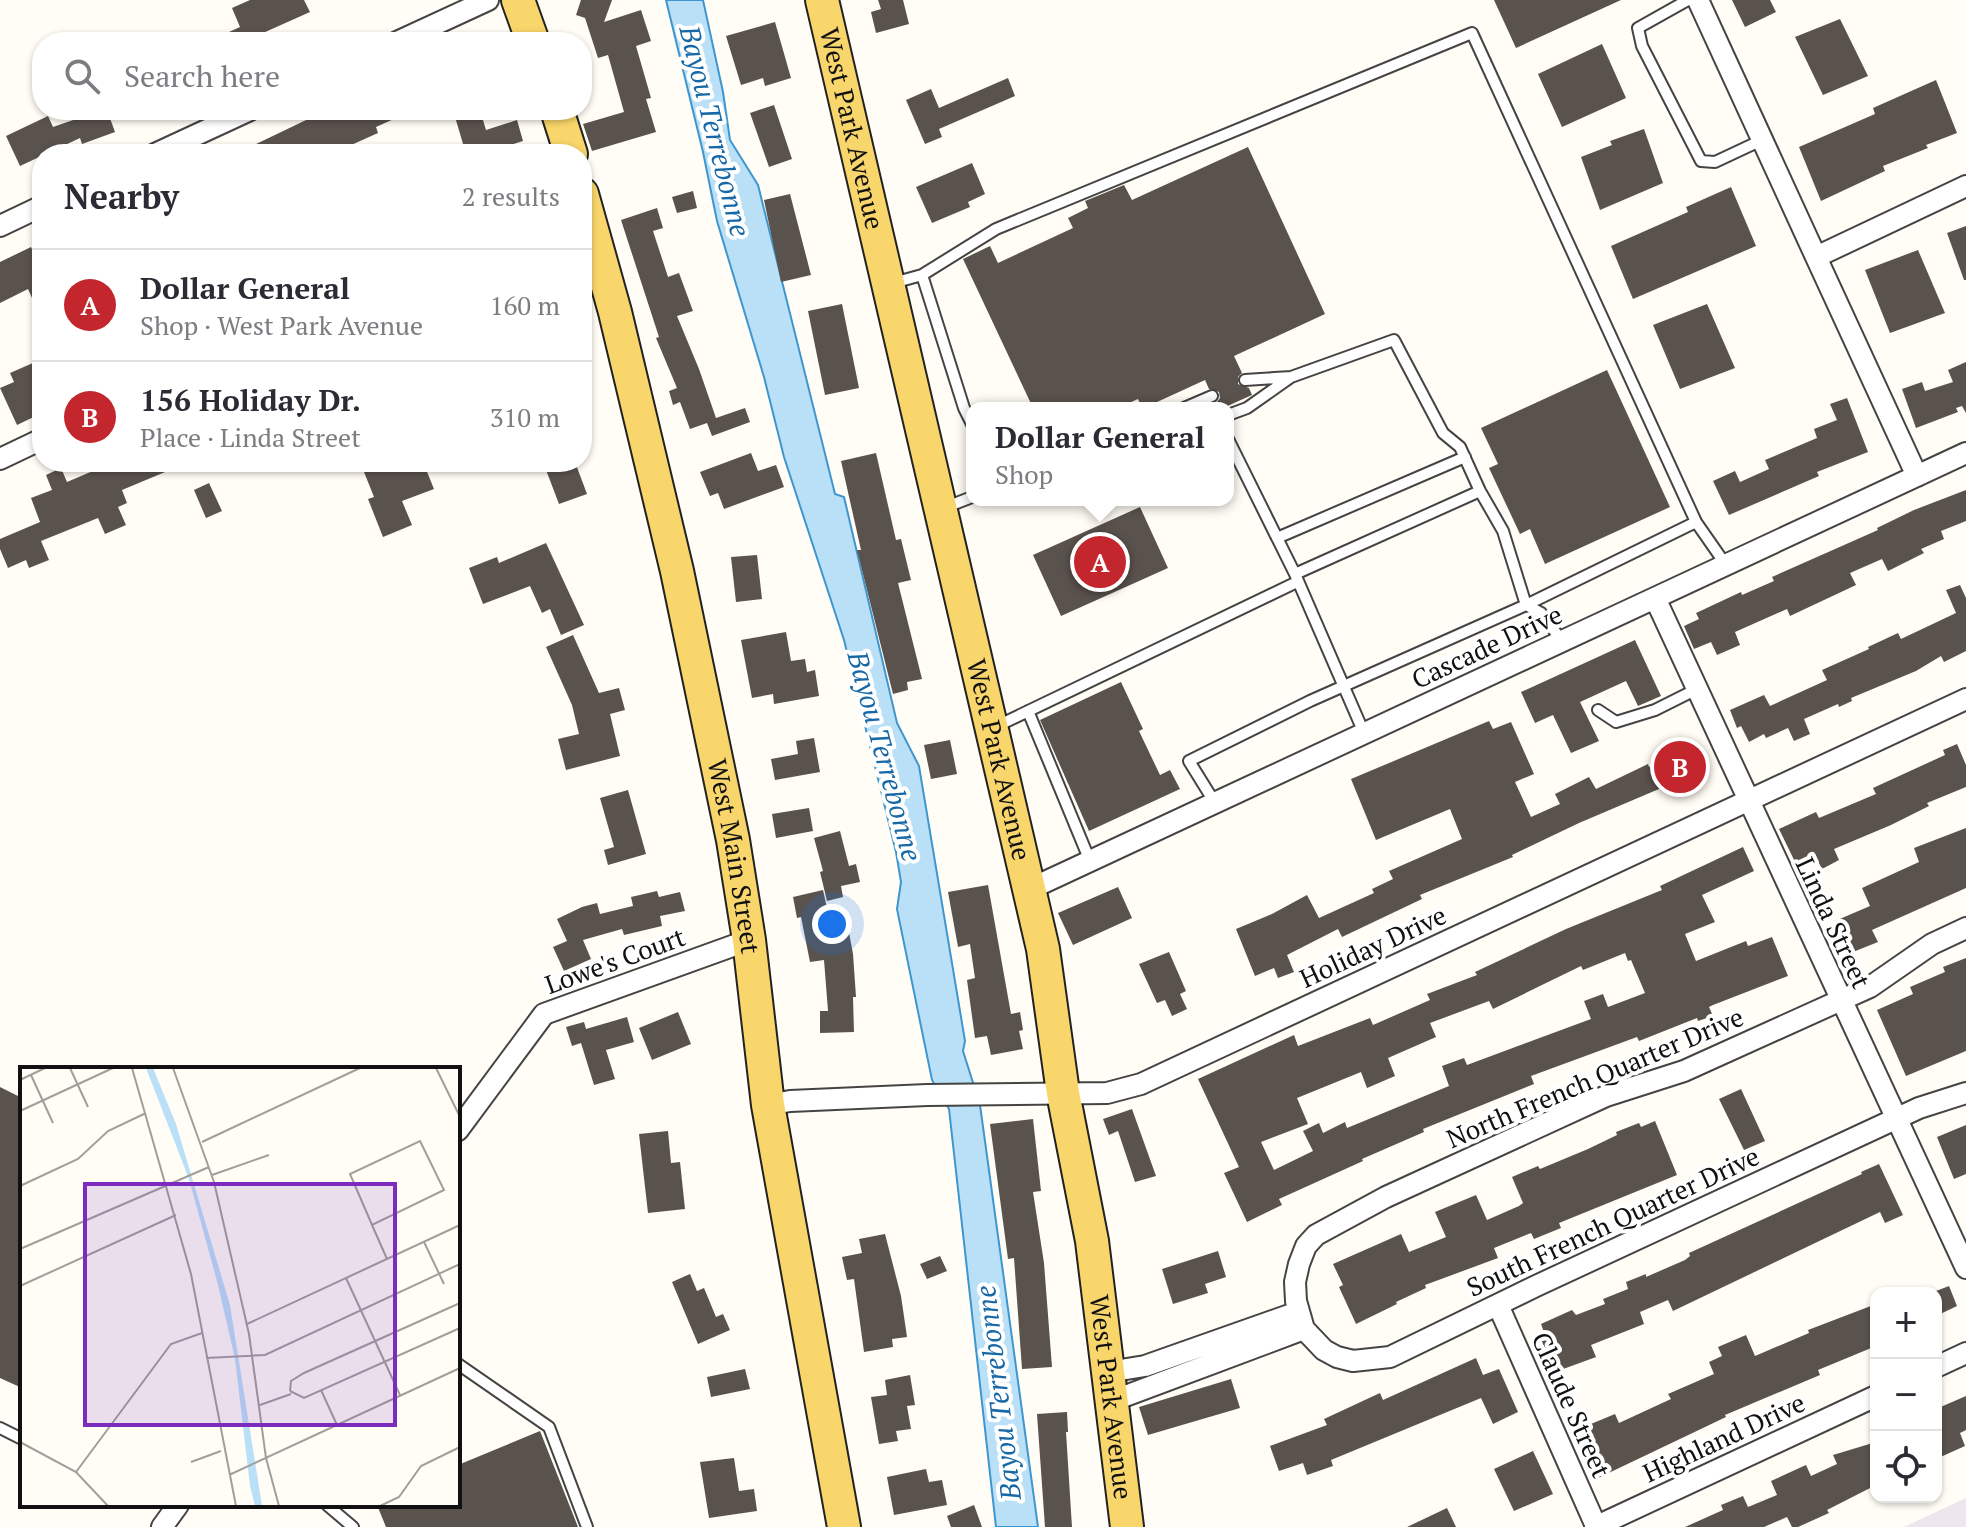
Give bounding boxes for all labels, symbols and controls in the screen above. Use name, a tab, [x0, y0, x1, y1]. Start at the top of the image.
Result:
water label: Bayou Terrebonne	[671, 21, 760, 241]
street label: West Park Avenue	[813, 24, 893, 232]
search box	[32, 32, 592, 120]
icon: search	[60, 54, 104, 98]
text: Search here	[124, 56, 280, 96]
text: Nearby	[64, 174, 179, 219]
text: 2 results	[462, 179, 560, 213]
text: Dollar General	[140, 268, 350, 308]
text: A	[81, 288, 99, 322]
text: 160 m	[490, 288, 560, 322]
text: Shop · West Park Avenue	[140, 308, 423, 342]
text: 156 Holiday Dr.	[140, 380, 361, 420]
text: B	[82, 400, 98, 434]
text: 310 m	[490, 400, 560, 434]
popup	[966, 402, 1234, 506]
text: Dollar General	[995, 417, 1205, 457]
text: Place · Linda Street	[140, 420, 361, 454]
text: Shop	[995, 457, 1053, 491]
pin: A	[1074, 532, 1126, 592]
street label: Cascade Drive	[1406, 596, 1567, 696]
water label: Bayou Terrebonne	[839, 646, 931, 865]
street label: West Park Avenue	[960, 655, 1040, 864]
pin: B	[1654, 737, 1706, 797]
street label: West Main Street	[701, 756, 769, 956]
street label: Linda Street	[1789, 852, 1879, 994]
street label: Holiday Drive	[1294, 897, 1451, 995]
your location	[812, 904, 852, 944]
street label: Lowe's Court	[540, 919, 690, 1001]
street label: North French Quarter Drive	[1441, 999, 1748, 1155]
inset map	[20, 1067, 460, 1507]
street label: South French Quarter Drive	[1461, 1138, 1764, 1304]
water label: Bayou Terrebonne	[966, 1283, 1029, 1504]
map controls	[1870, 1287, 1942, 1503]
button: +	[1870, 1287, 1942, 1359]
street label: West Park Avenue	[1083, 1293, 1141, 1501]
street label: Claude Street	[1525, 1327, 1619, 1483]
button: −	[1870, 1359, 1942, 1431]
street label: Highland Drive	[1637, 1385, 1810, 1489]
button: locate	[1870, 1431, 1942, 1503]

